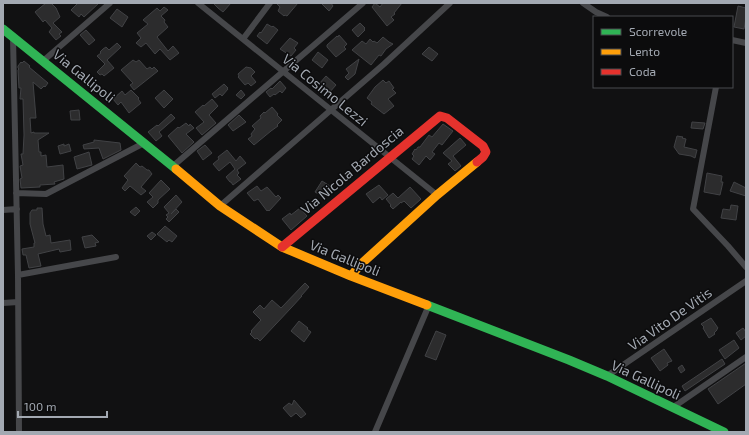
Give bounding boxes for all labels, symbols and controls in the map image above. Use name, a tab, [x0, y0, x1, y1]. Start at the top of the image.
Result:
legend	[593, 16, 733, 88]
text: Scorrevole	[629, 24, 687, 38]
text: Lento	[629, 44, 660, 58]
street label: Via Gallipoli	[50, 45, 119, 106]
street label: Via Cosimo Lezzi	[279, 50, 372, 129]
text: Coda	[629, 64, 656, 78]
street label: Via Nicola Bardoscia	[297, 122, 406, 218]
street label: Via Gallipoli	[307, 236, 383, 279]
street label: Via Vito De Vitis	[625, 283, 715, 354]
street label: Via Gallipoli	[609, 356, 684, 403]
scale bar	[18, 393, 107, 419]
text: 100 m	[24, 399, 56, 413]

